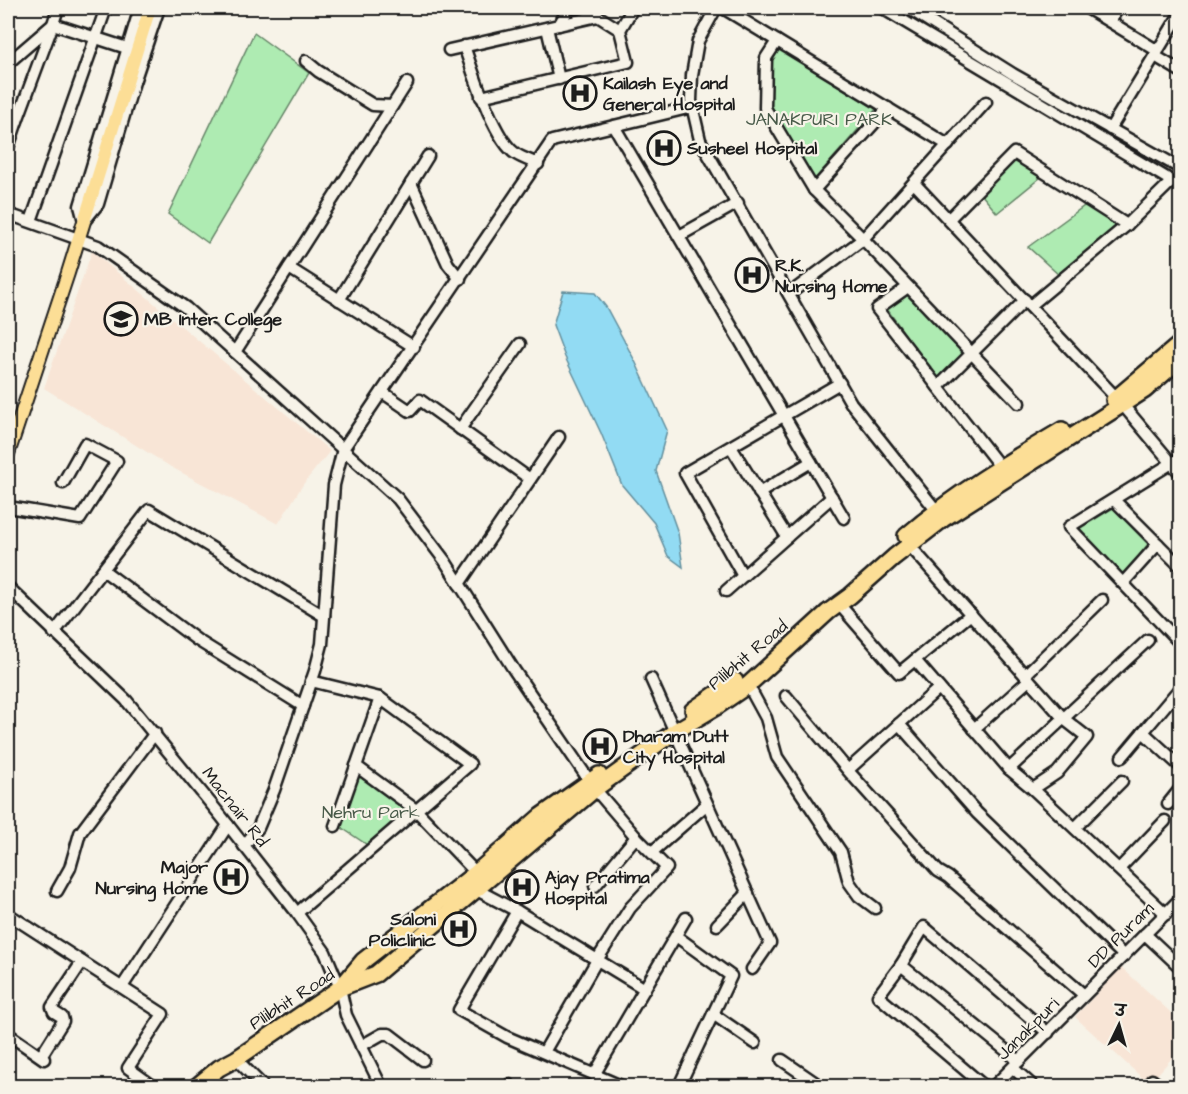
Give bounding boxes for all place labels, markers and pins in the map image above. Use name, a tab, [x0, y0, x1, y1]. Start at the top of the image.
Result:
place label: Kailash Eye and General Hospital	[603, 71, 735, 117]
hospital icon: Kailash Eye and General Hospital	[562, 75, 598, 111]
hospital icon: Susheel Hospital	[646, 130, 682, 166]
place label: Susheel Hospital	[686, 136, 817, 161]
place label: R.K. Nursing Home	[775, 253, 888, 300]
hospital icon: R.K. Nursing Home	[734, 257, 770, 293]
school or university icon: MB Inter College	[103, 301, 139, 337]
place label: MB Inter College	[144, 307, 282, 333]
place label: Dharam Dutt City Hospital	[623, 724, 729, 771]
hospital icon: Dharam Dutt City Hospital	[582, 728, 618, 764]
place label: Major Nursing Home	[96, 855, 208, 902]
hospital icon: Major Nursing Home	[213, 859, 249, 895]
place label: Ajay Pratima Hospital	[545, 865, 651, 911]
hospital icon: Ajay Pratima Hospital	[504, 869, 540, 905]
place label: Saloni Policlinic	[369, 907, 437, 953]
hospital icon: Saloni Policlinic	[441, 911, 477, 947]

